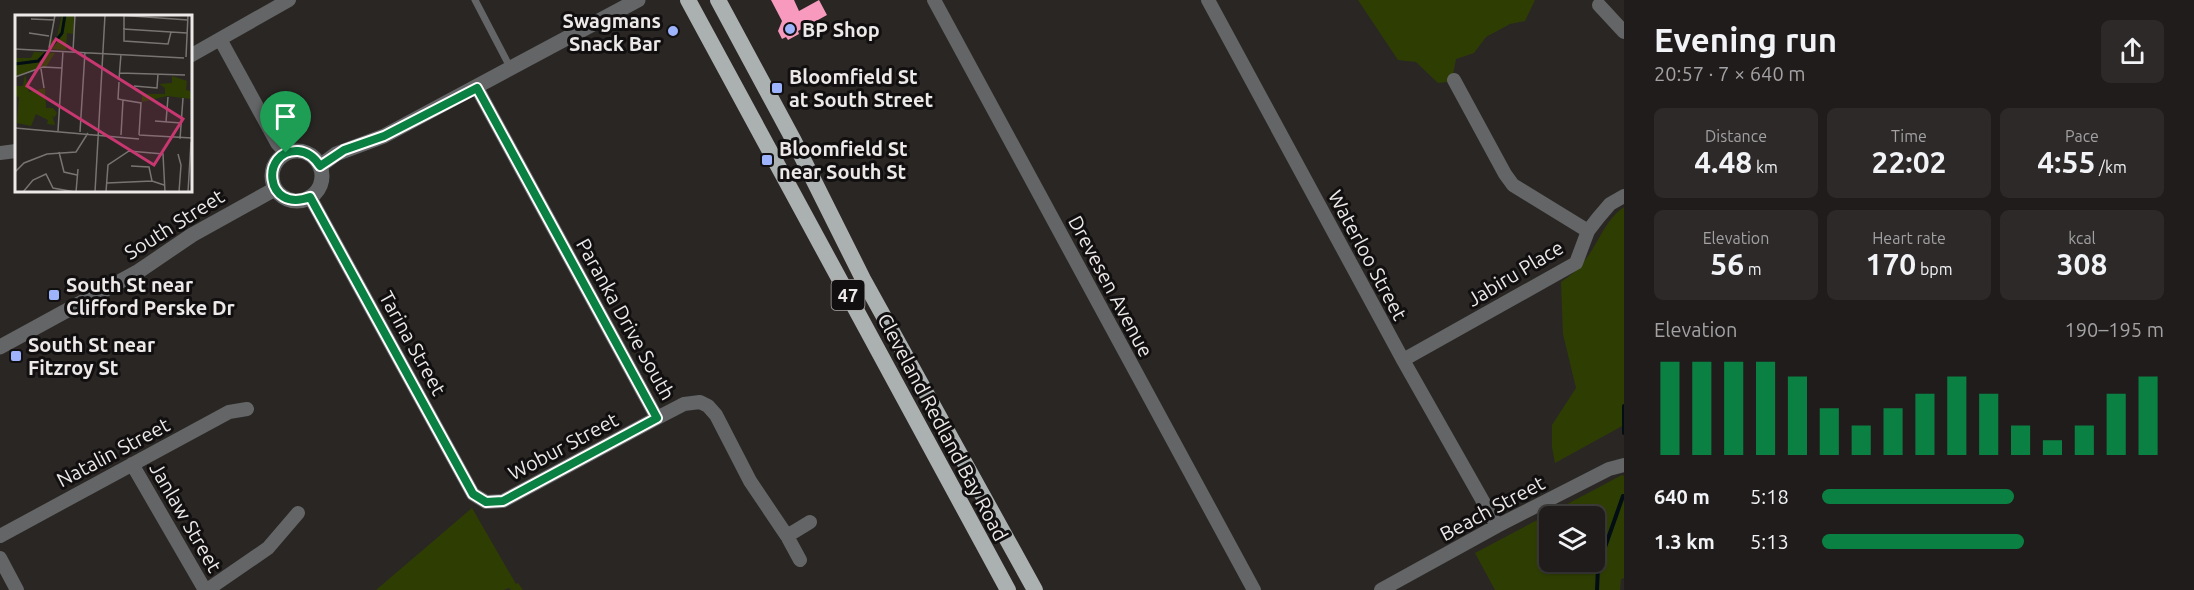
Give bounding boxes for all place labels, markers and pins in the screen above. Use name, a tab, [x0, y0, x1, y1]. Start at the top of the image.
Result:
place label: Swagmans Snack Bar	[562, 9, 662, 55]
place label: BP Shop	[802, 18, 880, 41]
marker: BP Shop	[783, 22, 797, 36]
marker: Swagmans Snack Bar	[666, 24, 680, 38]
place label: Bloomfield St at South Street	[789, 65, 933, 111]
marker: Bloomfield St at South Street	[770, 81, 784, 95]
pin	[260, 91, 311, 153]
place label: Bloomfield St near South St	[779, 137, 908, 183]
marker: Bloomfield St near South St	[760, 153, 774, 167]
place label: South St near Clifford Perske Dr	[66, 273, 236, 319]
marker: South St near Clifford Perske Dr	[47, 288, 61, 302]
place label: South St near Fitzroy St	[28, 333, 156, 379]
marker: South St near Fitzroy St	[9, 349, 23, 363]

